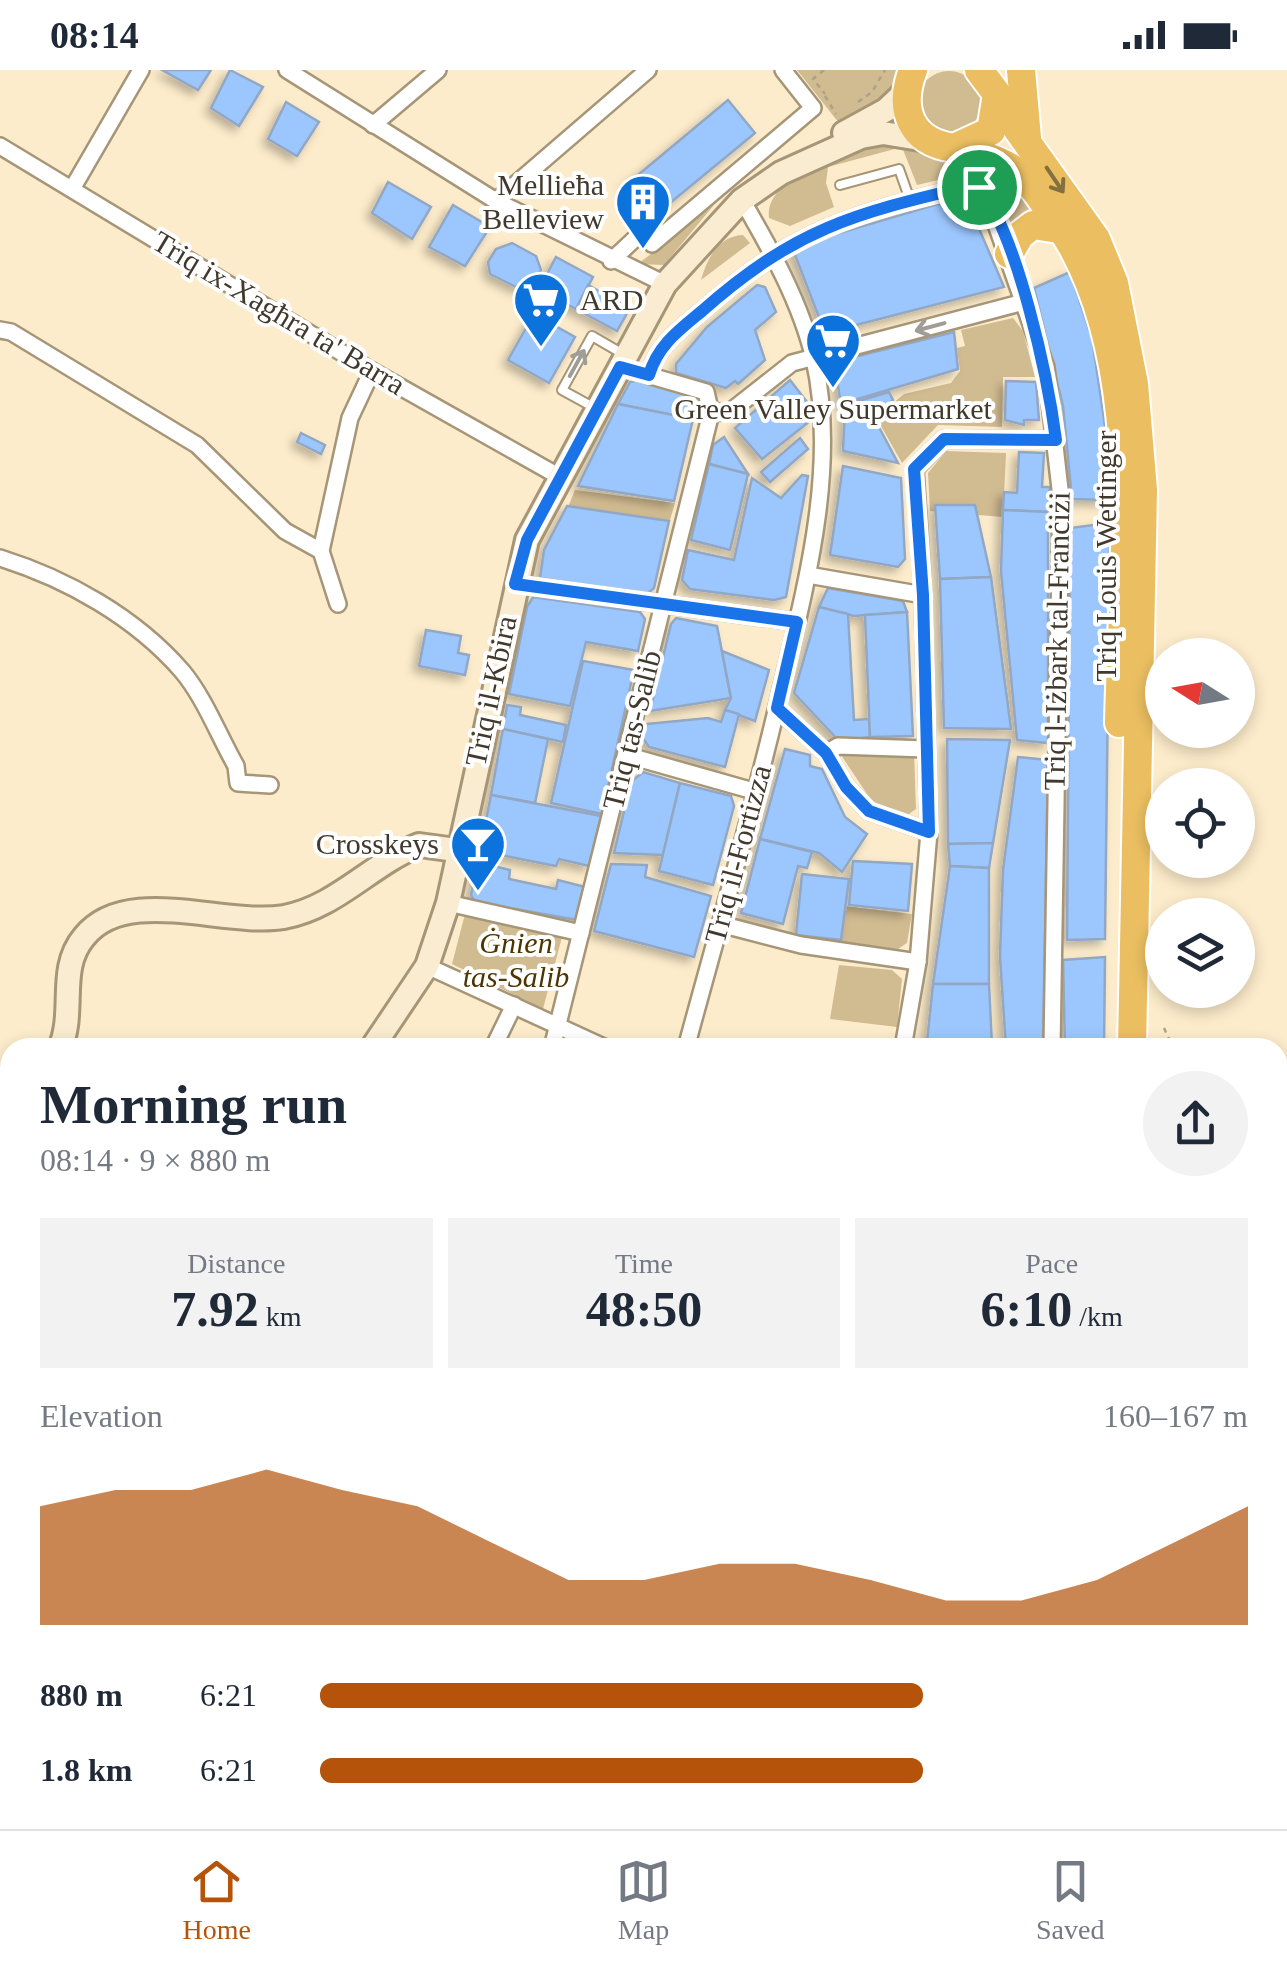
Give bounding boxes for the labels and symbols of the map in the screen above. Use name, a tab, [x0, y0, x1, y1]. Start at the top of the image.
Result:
pin	[937, 145, 1022, 230]
one-way arrow	[1044, 166, 1065, 194]
place label: Mellieħa Belleview	[482, 168, 604, 235]
building icon: Mellieħa Belleview	[613, 172, 673, 251]
street label: Triq ix-Xagħra ta' Barra	[147, 224, 411, 401]
supermarket icon: ARD	[511, 270, 571, 349]
place label: ARD	[580, 283, 643, 316]
supermarket icon: Green Valley Supermarket	[803, 311, 863, 390]
one-way arrow	[915, 318, 946, 337]
one-way arrow	[568, 349, 588, 379]
place label: Green Valley Supermarket	[674, 392, 992, 425]
street label: Triq Louis Wettinger	[1089, 431, 1122, 681]
street label: Triq l-Iżbark tal-Franċiżi	[1037, 491, 1076, 791]
street label: Triq il-Kbira	[458, 613, 523, 769]
north arrow	[1145, 638, 1255, 748]
street label: Triq tas-Salib	[596, 647, 667, 813]
street label: Triq il-Fortizza	[698, 761, 777, 947]
bar icon: Crosskeys	[448, 814, 508, 893]
place label: Crosskeys	[316, 827, 439, 860]
park label: Ġnien tas-Salib	[463, 926, 569, 993]

